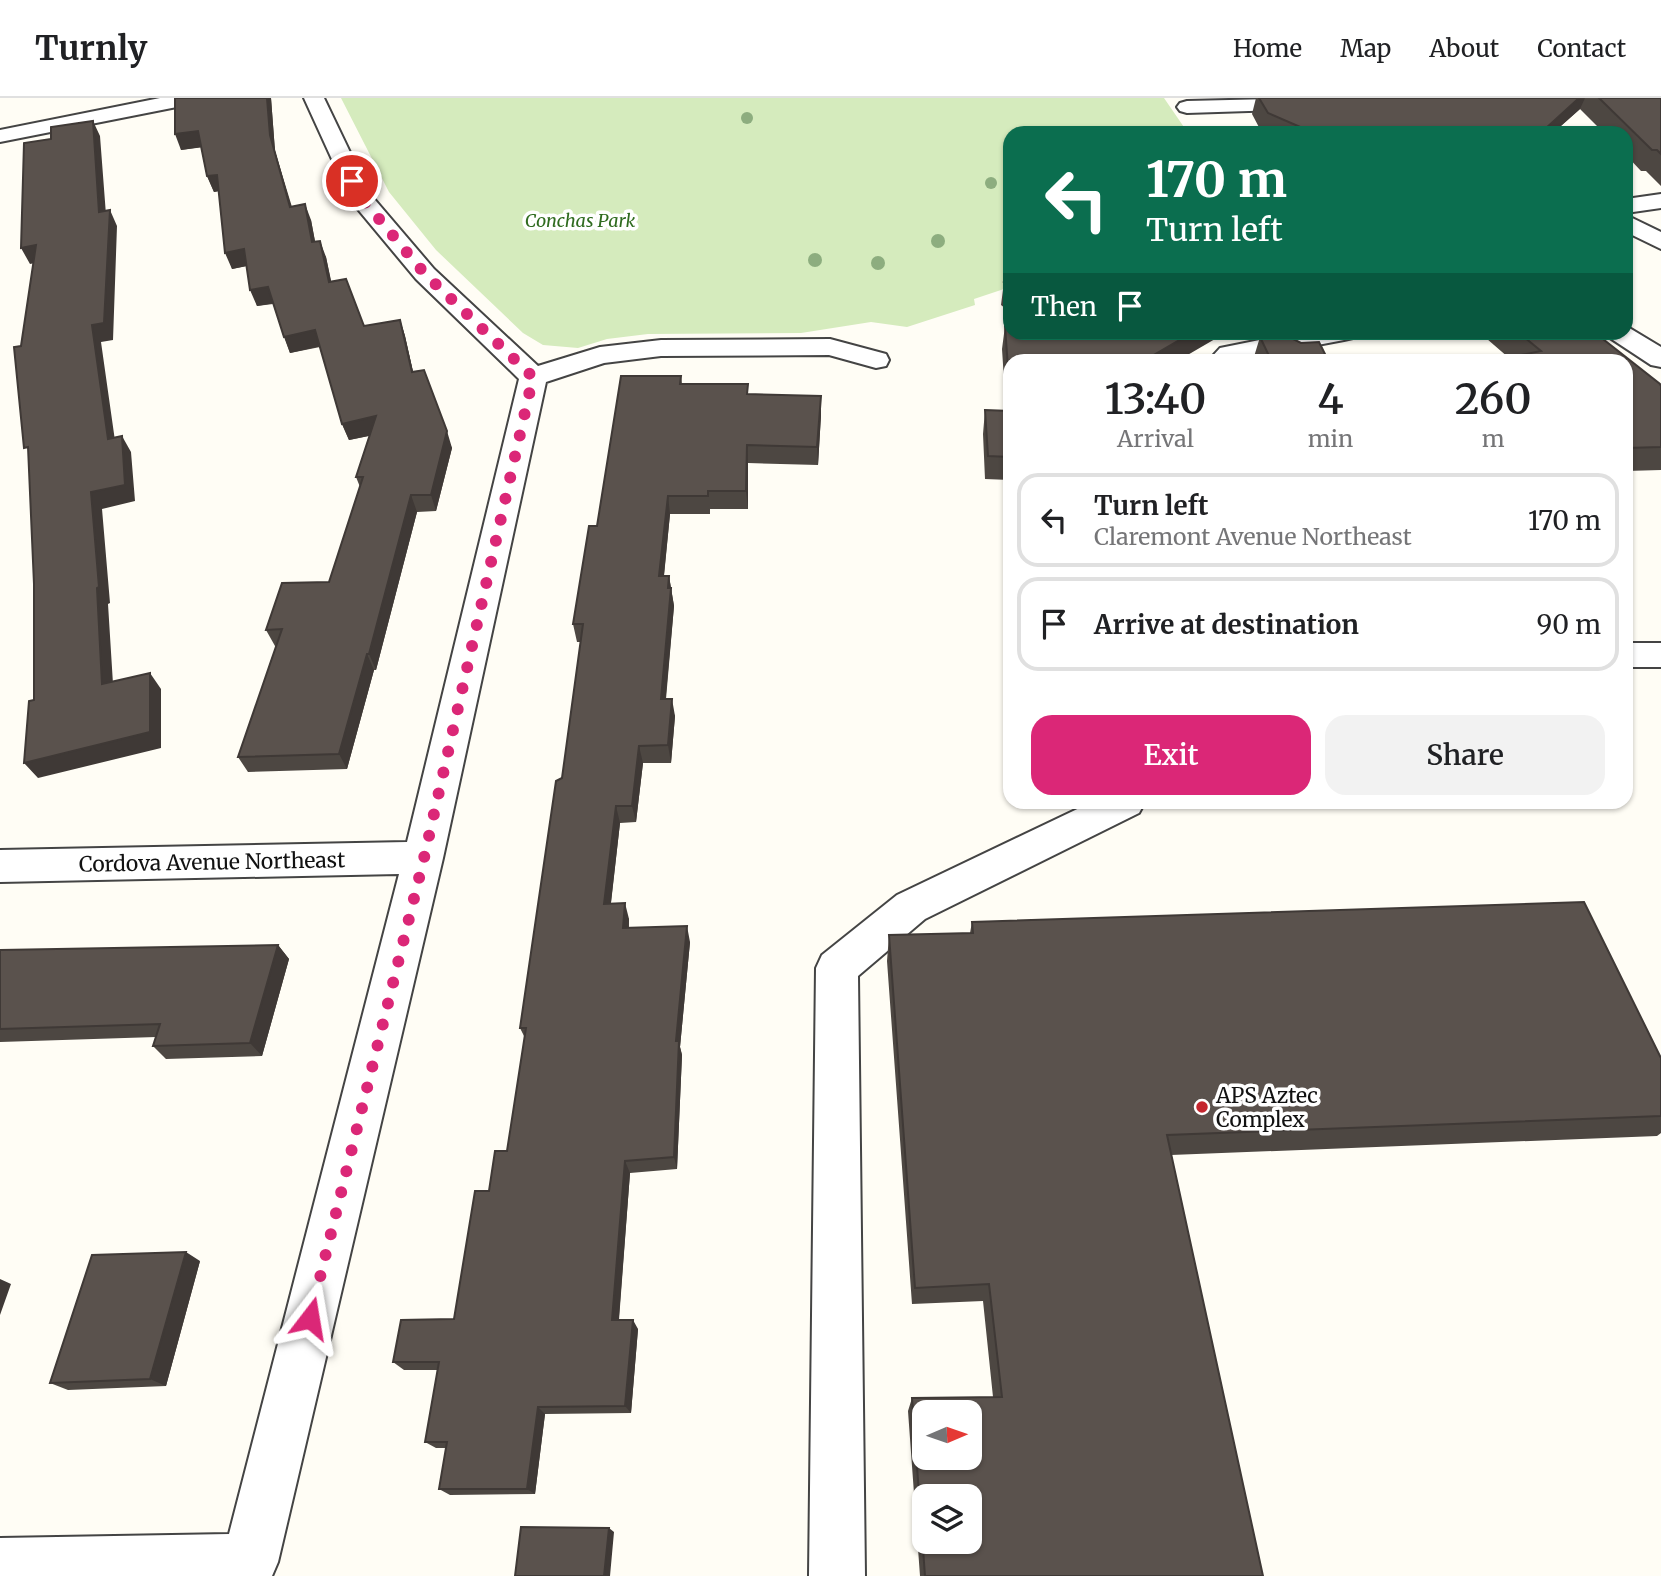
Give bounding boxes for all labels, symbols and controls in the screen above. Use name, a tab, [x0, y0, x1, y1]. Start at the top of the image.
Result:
text: Turnly	[35, 28, 147, 69]
text: Home	[1233, 33, 1302, 64]
text: Map	[1340, 33, 1391, 64]
text: About	[1429, 33, 1499, 64]
text: Contact	[1537, 33, 1626, 64]
text: 170 m	[1146, 149, 1287, 210]
pin	[322, 151, 382, 211]
icon: left	[1031, 154, 1122, 245]
icon: arrive	[333, 162, 371, 200]
park label: Conchas Park	[525, 209, 636, 232]
text: Turn left	[1146, 210, 1283, 250]
icon: arrive	[1111, 287, 1149, 325]
text: Then	[1031, 290, 1097, 323]
text: 13:40	[1104, 373, 1206, 425]
text: 4	[1317, 373, 1344, 425]
text: 260	[1455, 373, 1532, 425]
text: Arrival	[1117, 424, 1194, 453]
text: min	[1308, 424, 1353, 453]
text: m	[1482, 424, 1505, 453]
text: Turn left	[1094, 489, 1208, 522]
icon: left	[1035, 501, 1073, 539]
text: 170 m	[1528, 504, 1601, 537]
text: Claremont Avenue Northeast	[1094, 522, 1412, 551]
icon: arrive	[1035, 605, 1073, 643]
text: Arrive at destination	[1094, 608, 1359, 641]
text: 90 m	[1537, 608, 1601, 641]
button: Exit	[1031, 715, 1311, 795]
button: Share	[1325, 715, 1605, 795]
street label: Cordova Avenue Northeast	[79, 846, 345, 878]
place label: APS Aztec Complex	[1215, 1082, 1318, 1133]
marker: APS Aztec Complex	[1194, 1099, 1210, 1115]
position arrow	[273, 1281, 347, 1355]
north arrow	[912, 1400, 982, 1470]
map controls	[912, 1400, 982, 1554]
button: layers	[912, 1484, 982, 1554]

